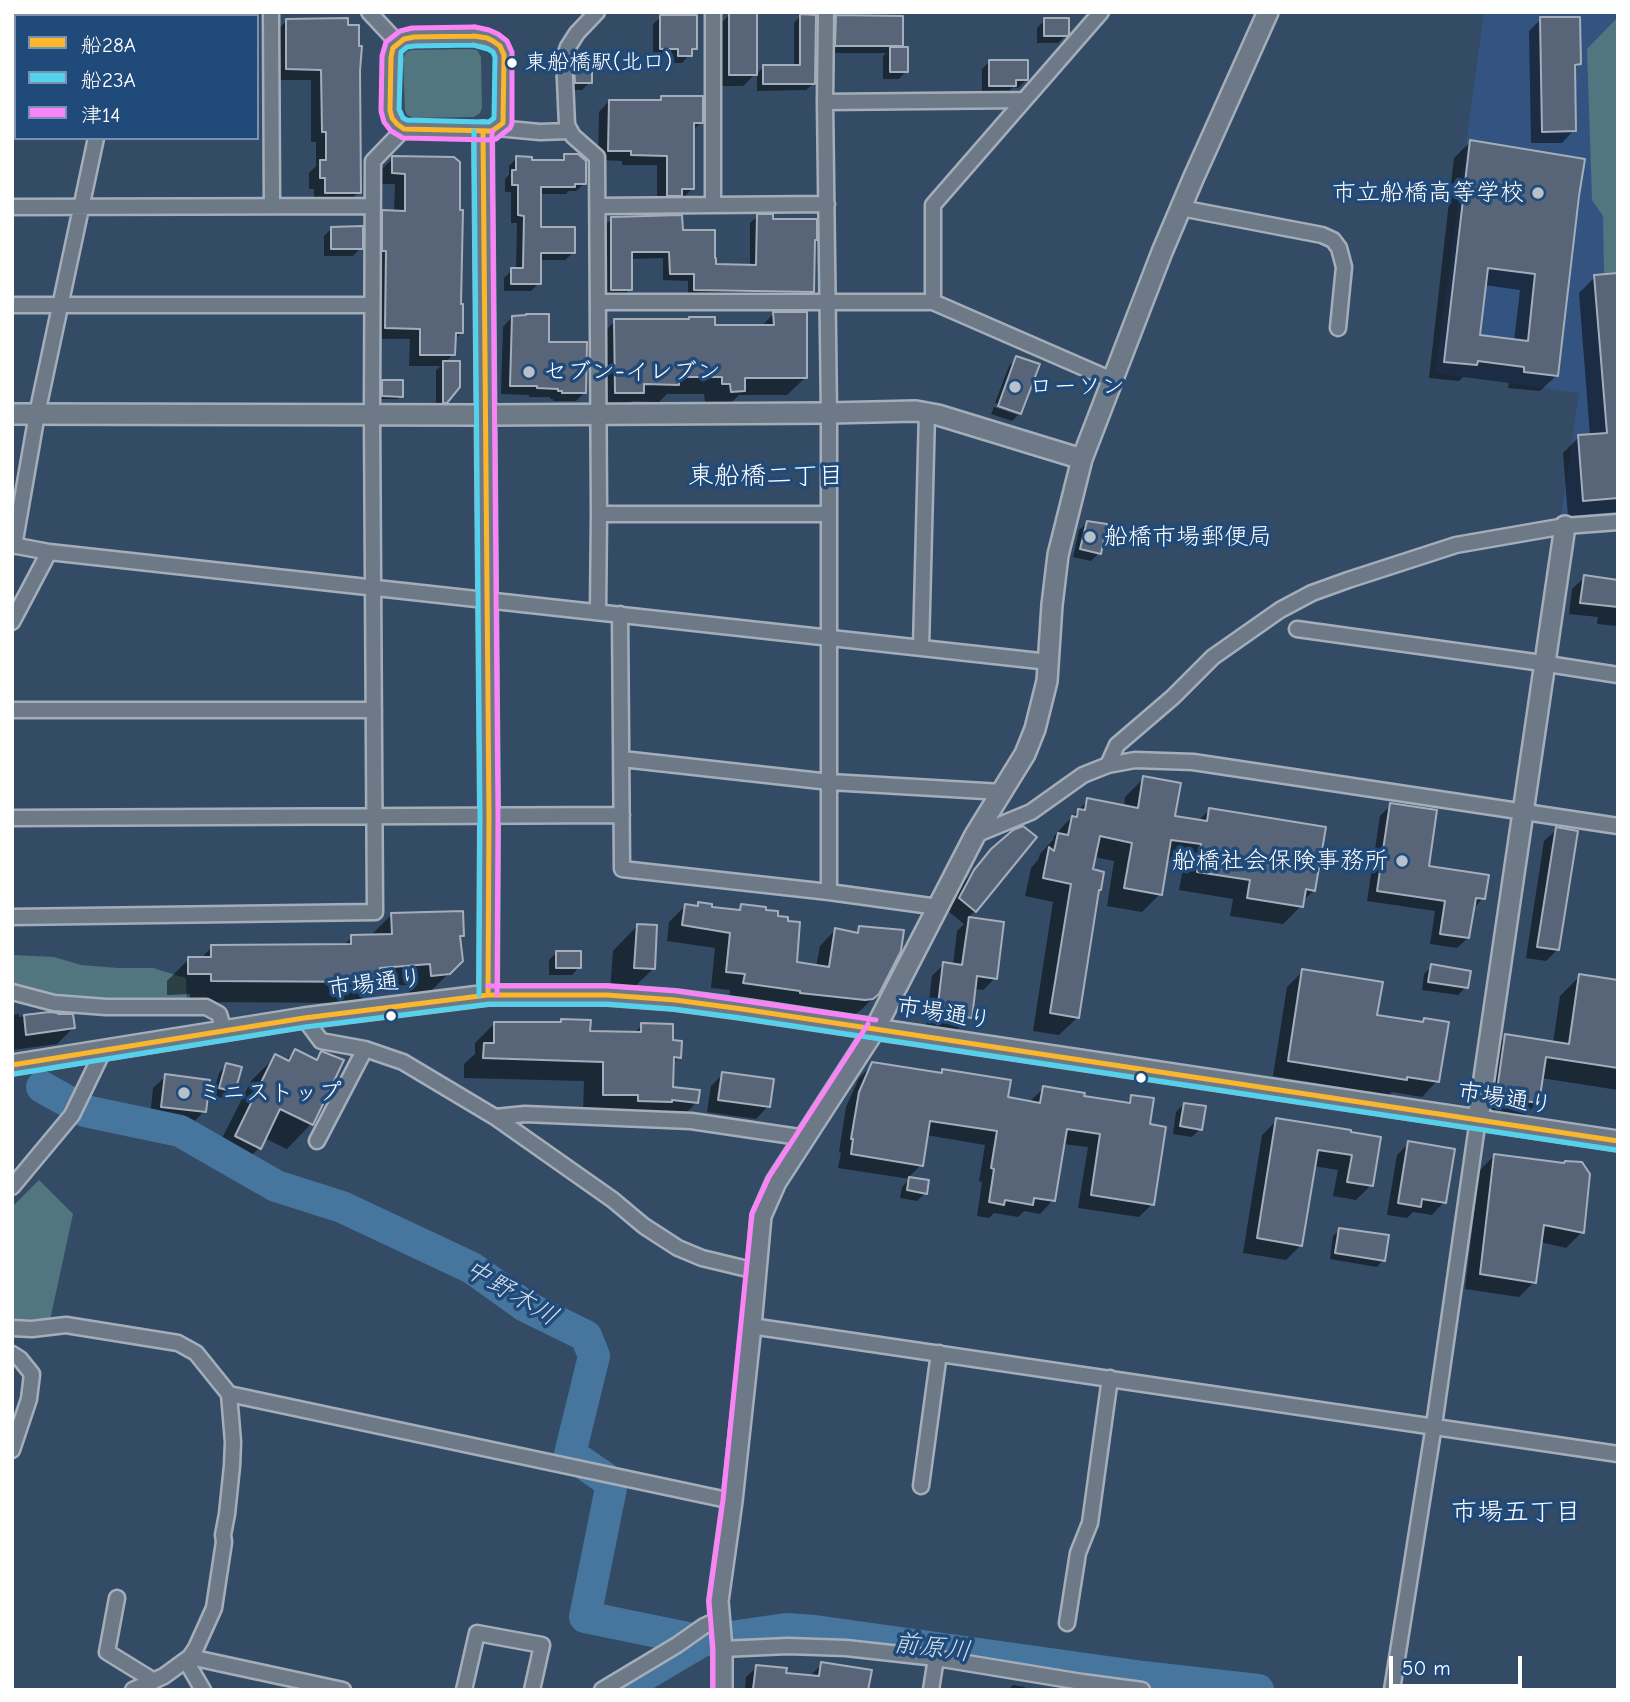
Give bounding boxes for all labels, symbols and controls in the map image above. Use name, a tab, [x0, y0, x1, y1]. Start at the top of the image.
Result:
legend	[14, 14, 259, 140]
text: 船28A	[81, 33, 136, 57]
place label: 東船橋駅(北口)	[525, 50, 672, 76]
marker: 東船橋駅(北口)	[505, 56, 519, 70]
text: 船23A	[81, 68, 136, 92]
text: 津14	[81, 103, 120, 127]
place label: 市立船橋高等学校	[1332, 179, 1524, 207]
marker: 市立船橋高等学校	[1530, 185, 1546, 201]
place label: セブン-イレブン	[543, 358, 721, 386]
marker: セブン-イレブン	[521, 364, 537, 380]
place label: ローソン	[1029, 373, 1125, 401]
marker: ローソン	[1007, 379, 1023, 395]
district label: 東船橋二丁目	[688, 461, 844, 493]
place label: 船橋市場郵便局	[1104, 523, 1272, 551]
marker: 船橋市場郵便局	[1082, 529, 1098, 545]
place label: 船橋社会保険事務所	[1172, 847, 1388, 875]
marker: 船橋社会保険事務所	[1394, 853, 1410, 869]
street label: 市場通り	[326, 964, 424, 1004]
street label: 市場通り	[894, 992, 994, 1036]
unlabelled marker	[384, 1009, 398, 1023]
unlabelled marker	[1134, 1071, 1148, 1085]
street label: 市場通り	[1455, 1077, 1555, 1121]
place label: ミニストップ	[198, 1079, 342, 1107]
marker: ミニストップ	[176, 1085, 192, 1101]
water label: 中野木川	[458, 1253, 564, 1333]
district label: 市場五丁目	[1451, 1497, 1581, 1529]
water label: 前原川	[891, 1628, 973, 1668]
scale bar	[1392, 1642, 1525, 1686]
text: 50 m	[1402, 1656, 1451, 1680]

